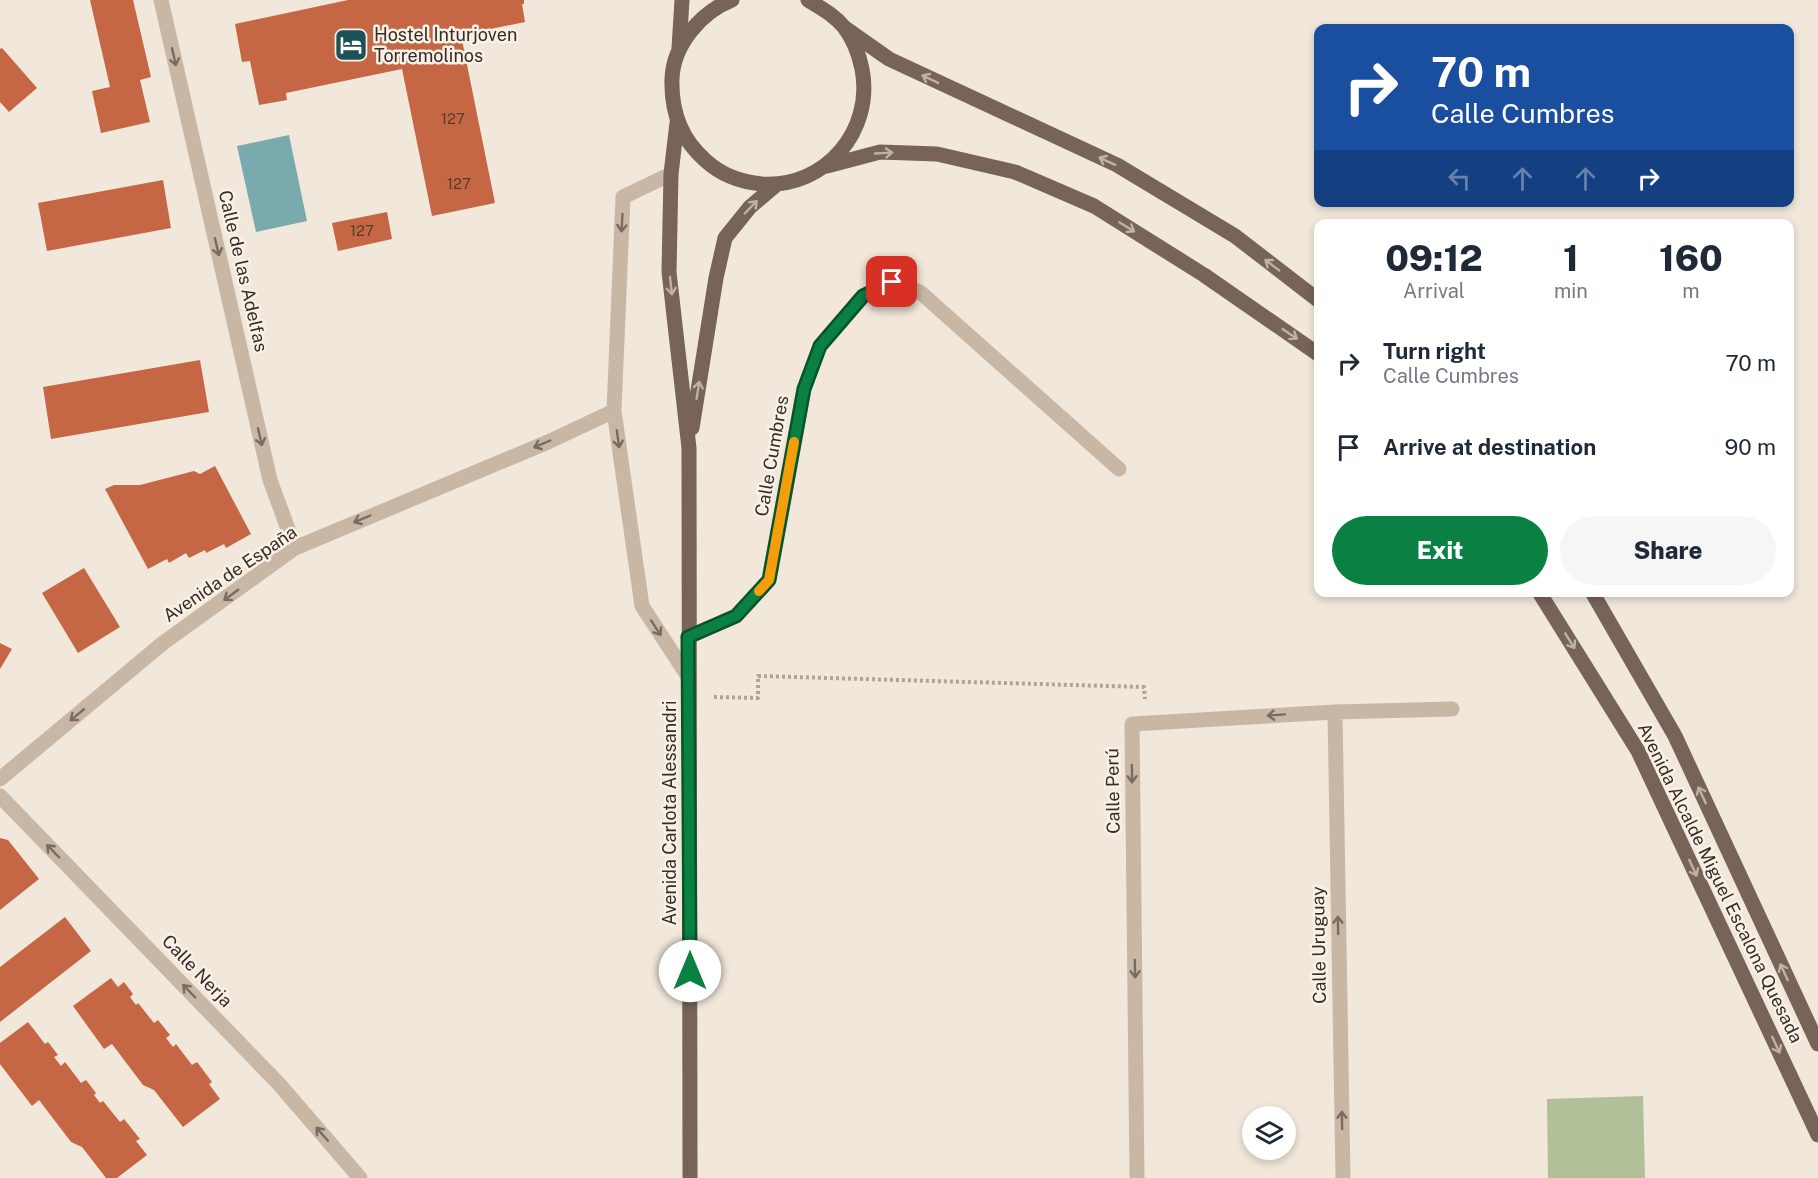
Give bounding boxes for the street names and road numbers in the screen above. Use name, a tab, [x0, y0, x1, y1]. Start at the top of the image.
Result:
street label: Calle de las Adelfas	[215, 188, 272, 354]
street label: Calle Cumbres	[751, 394, 792, 518]
street label: Avenida de España	[159, 521, 301, 626]
street label: Avenida Carlota Alessandri	[659, 701, 680, 925]
street label: Avenida Alcalde Miguel Escalona Quesada	[1634, 719, 1807, 1046]
street label: Calle Perú	[1101, 748, 1124, 834]
street label: Calle Uruguay	[1307, 886, 1330, 1004]
street label: Calle Nerja	[158, 930, 237, 1011]

